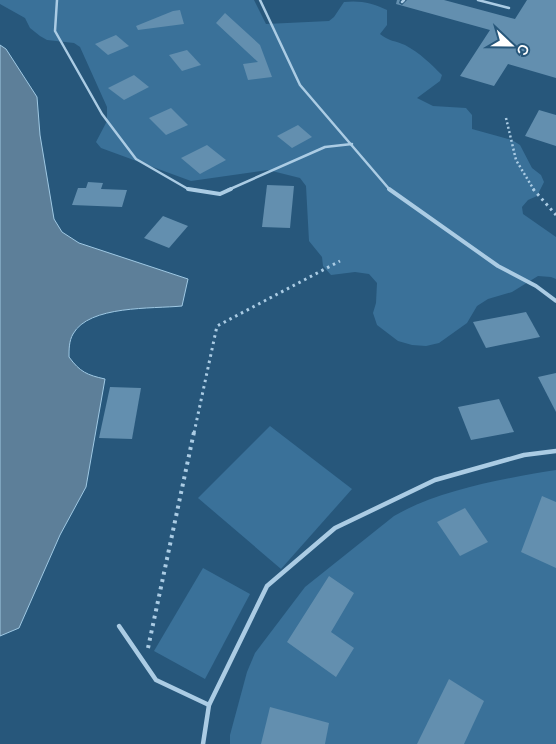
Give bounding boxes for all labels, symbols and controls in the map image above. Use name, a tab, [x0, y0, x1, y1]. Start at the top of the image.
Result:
north arrow	[486, 20, 536, 70]
text: С	[513, 42, 534, 58]

